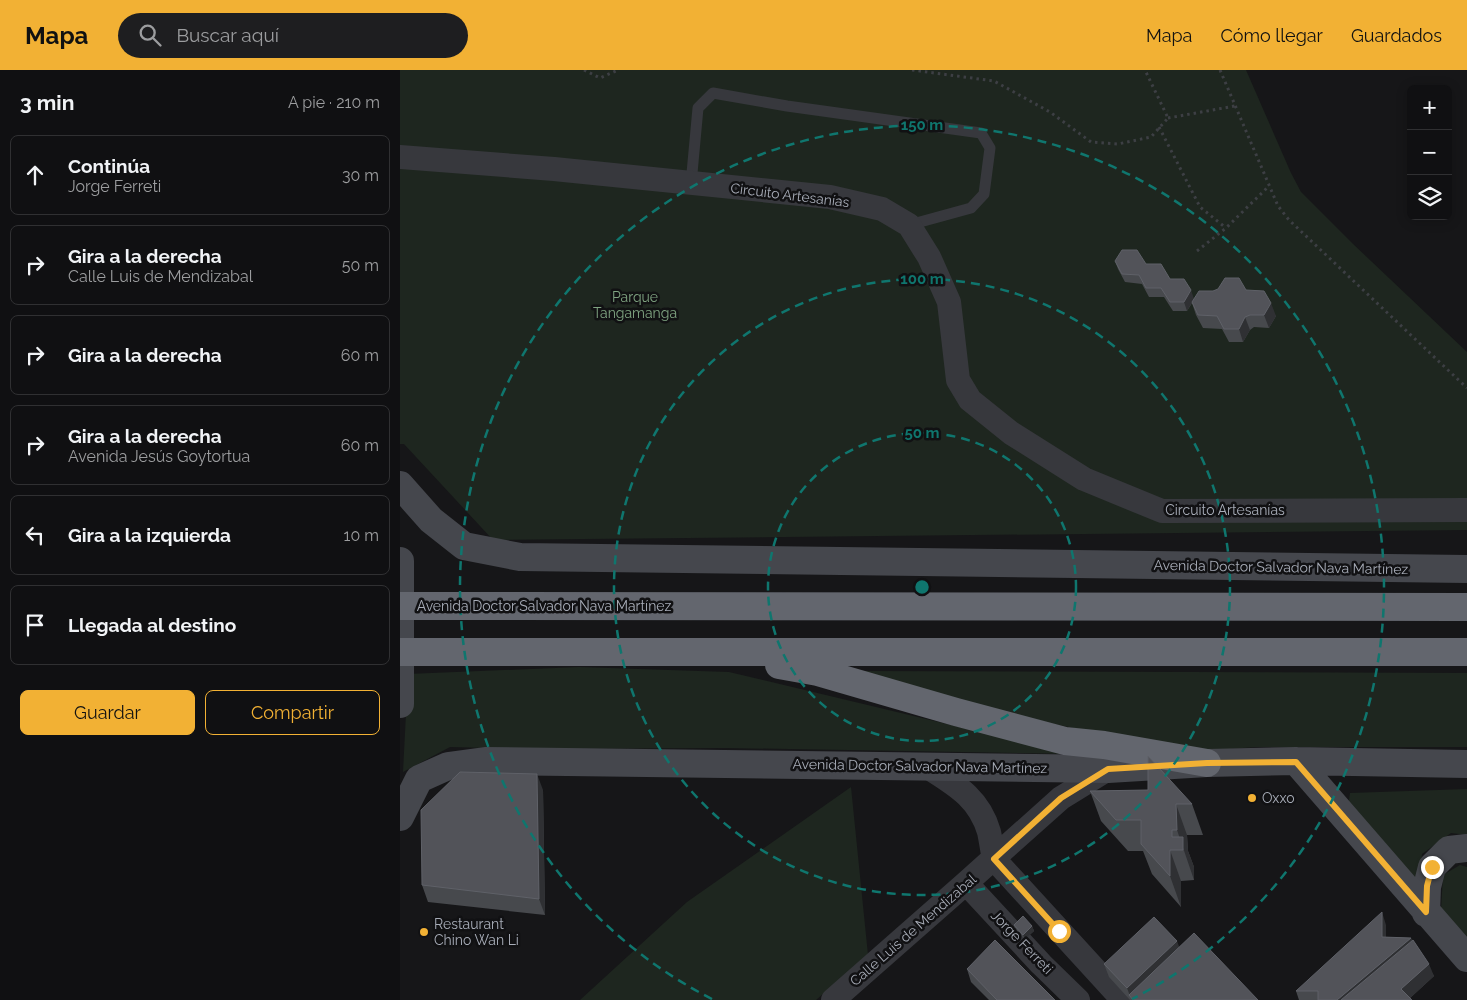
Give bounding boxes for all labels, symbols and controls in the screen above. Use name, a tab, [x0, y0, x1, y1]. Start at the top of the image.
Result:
search box	[118, 13, 468, 58]
text: Mapa	[25, 21, 88, 50]
icon: search	[136, 21, 164, 49]
text: Buscar aquí	[176, 24, 279, 46]
text: Mapa	[1146, 25, 1192, 46]
text: Cómo llegar	[1220, 25, 1323, 46]
text: Guardados	[1351, 25, 1442, 46]
map controls	[1407, 85, 1452, 220]
button: +	[1407, 85, 1452, 130]
text: 3 min	[20, 90, 74, 115]
text: A pie · 210 m	[288, 93, 380, 112]
text: 150 m	[901, 116, 943, 134]
button: −	[1407, 130, 1452, 175]
text: Continúa	[68, 155, 150, 177]
icon: ahead	[21, 161, 49, 189]
text: 30 m	[342, 166, 379, 185]
button: layers	[1407, 175, 1452, 220]
text: Jorge Ferreti	[68, 177, 161, 196]
street label: Circuito Artesanías	[730, 180, 851, 210]
text: Gira a la derecha	[68, 245, 222, 267]
icon: right	[21, 251, 49, 279]
text: 50 m	[342, 256, 379, 275]
text: Calle Luis de Mendizabal	[68, 267, 253, 286]
text: 100 m	[900, 270, 944, 288]
park label: Parque Tangamanga	[593, 289, 677, 321]
icon: right	[21, 341, 49, 369]
text: Gira a la derecha	[68, 344, 222, 366]
text: 60 m	[341, 346, 379, 365]
text: 50 m	[904, 424, 940, 442]
text: Gira a la derecha	[68, 425, 222, 447]
icon: right	[21, 431, 49, 459]
text: 60 m	[341, 436, 379, 455]
text: Avenida Jesús Goytortua	[68, 447, 250, 466]
street label: Circuito Artesanías	[1165, 502, 1285, 518]
icon: left	[21, 521, 49, 549]
text: Gira a la izquierda	[68, 524, 231, 546]
text: 10 m	[344, 526, 379, 545]
street label: Avenida Doctor Salvador Nava Martínez	[1154, 557, 1409, 577]
centre of rings	[913, 578, 931, 596]
street label: Avenida Doctor Salvador Nava Martínez	[417, 598, 671, 614]
icon: arrive	[21, 611, 49, 639]
text: Llegada al destino	[68, 614, 236, 636]
button: Guardar	[20, 690, 195, 735]
button: Compartir	[205, 690, 380, 735]
street label: Avenida Doctor Salvador Nava Martínez	[793, 756, 1048, 776]
place label: Oxxo	[1262, 790, 1295, 806]
marker: Oxxo	[1246, 792, 1258, 804]
route end	[1421, 856, 1444, 879]
street label: Calle Luis de Mendizabal	[847, 871, 979, 989]
street label: Jorge Ferreti	[988, 907, 1056, 977]
place label: Restaurant Chino Wan Li	[434, 916, 519, 948]
route start	[1048, 920, 1071, 943]
marker: Restaurant Chino Wan Li	[418, 926, 430, 938]

